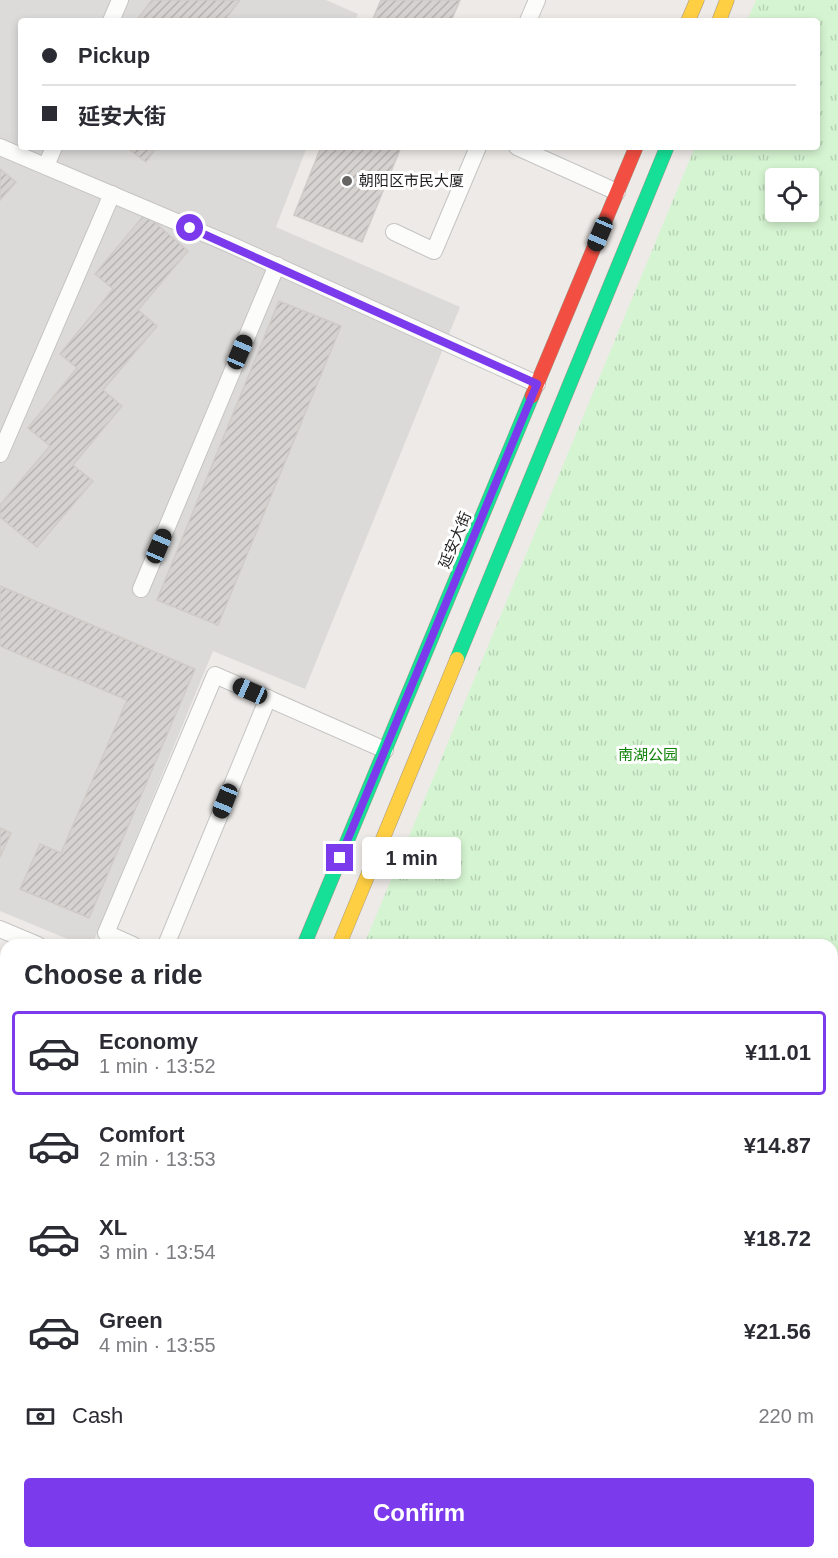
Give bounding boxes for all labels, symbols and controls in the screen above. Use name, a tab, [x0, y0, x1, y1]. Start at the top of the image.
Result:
text: Pickup	[78, 43, 150, 68]
text: 延安大街	[78, 104, 166, 129]
map controls	[765, 168, 819, 222]
button: locate	[765, 168, 819, 222]
place label: 朝阳区市民大厦	[359, 172, 464, 189]
marker: 朝阳区市民大厦	[340, 174, 354, 188]
route start	[176, 214, 203, 241]
car	[585, 214, 615, 254]
car	[225, 332, 255, 372]
street label: 延安大街	[435, 509, 474, 571]
car	[144, 526, 174, 566]
car	[230, 675, 270, 707]
park label: 南湖公园	[618, 746, 678, 763]
car	[210, 781, 240, 821]
callout: 1 min	[361, 837, 460, 879]
route end	[326, 844, 353, 871]
text: 1 min	[385, 847, 438, 869]
text: Choose a ride	[24, 960, 203, 990]
icon: car	[27, 1026, 81, 1080]
text: Economy	[99, 1029, 198, 1054]
text: ¥11.01	[745, 1040, 811, 1065]
text: 1 min · 13:52	[99, 1055, 216, 1077]
icon: car	[27, 1119, 81, 1173]
text: Comfort	[99, 1122, 185, 1147]
text: ¥14.87	[744, 1133, 811, 1158]
text: 2 min · 13:53	[99, 1148, 216, 1170]
icon: car	[27, 1212, 81, 1266]
text: XL	[99, 1215, 127, 1240]
text: ¥18.72	[744, 1226, 811, 1251]
text: 3 min · 13:54	[99, 1241, 216, 1263]
icon: car	[27, 1305, 81, 1359]
text: Green	[99, 1308, 163, 1333]
text: ¥21.56	[744, 1319, 811, 1344]
text: 4 min · 13:55	[99, 1334, 216, 1356]
icon: cash	[24, 1400, 57, 1433]
text: Cash	[72, 1403, 123, 1428]
text: 220 m	[758, 1405, 814, 1427]
button: Confirm	[24, 1478, 814, 1547]

